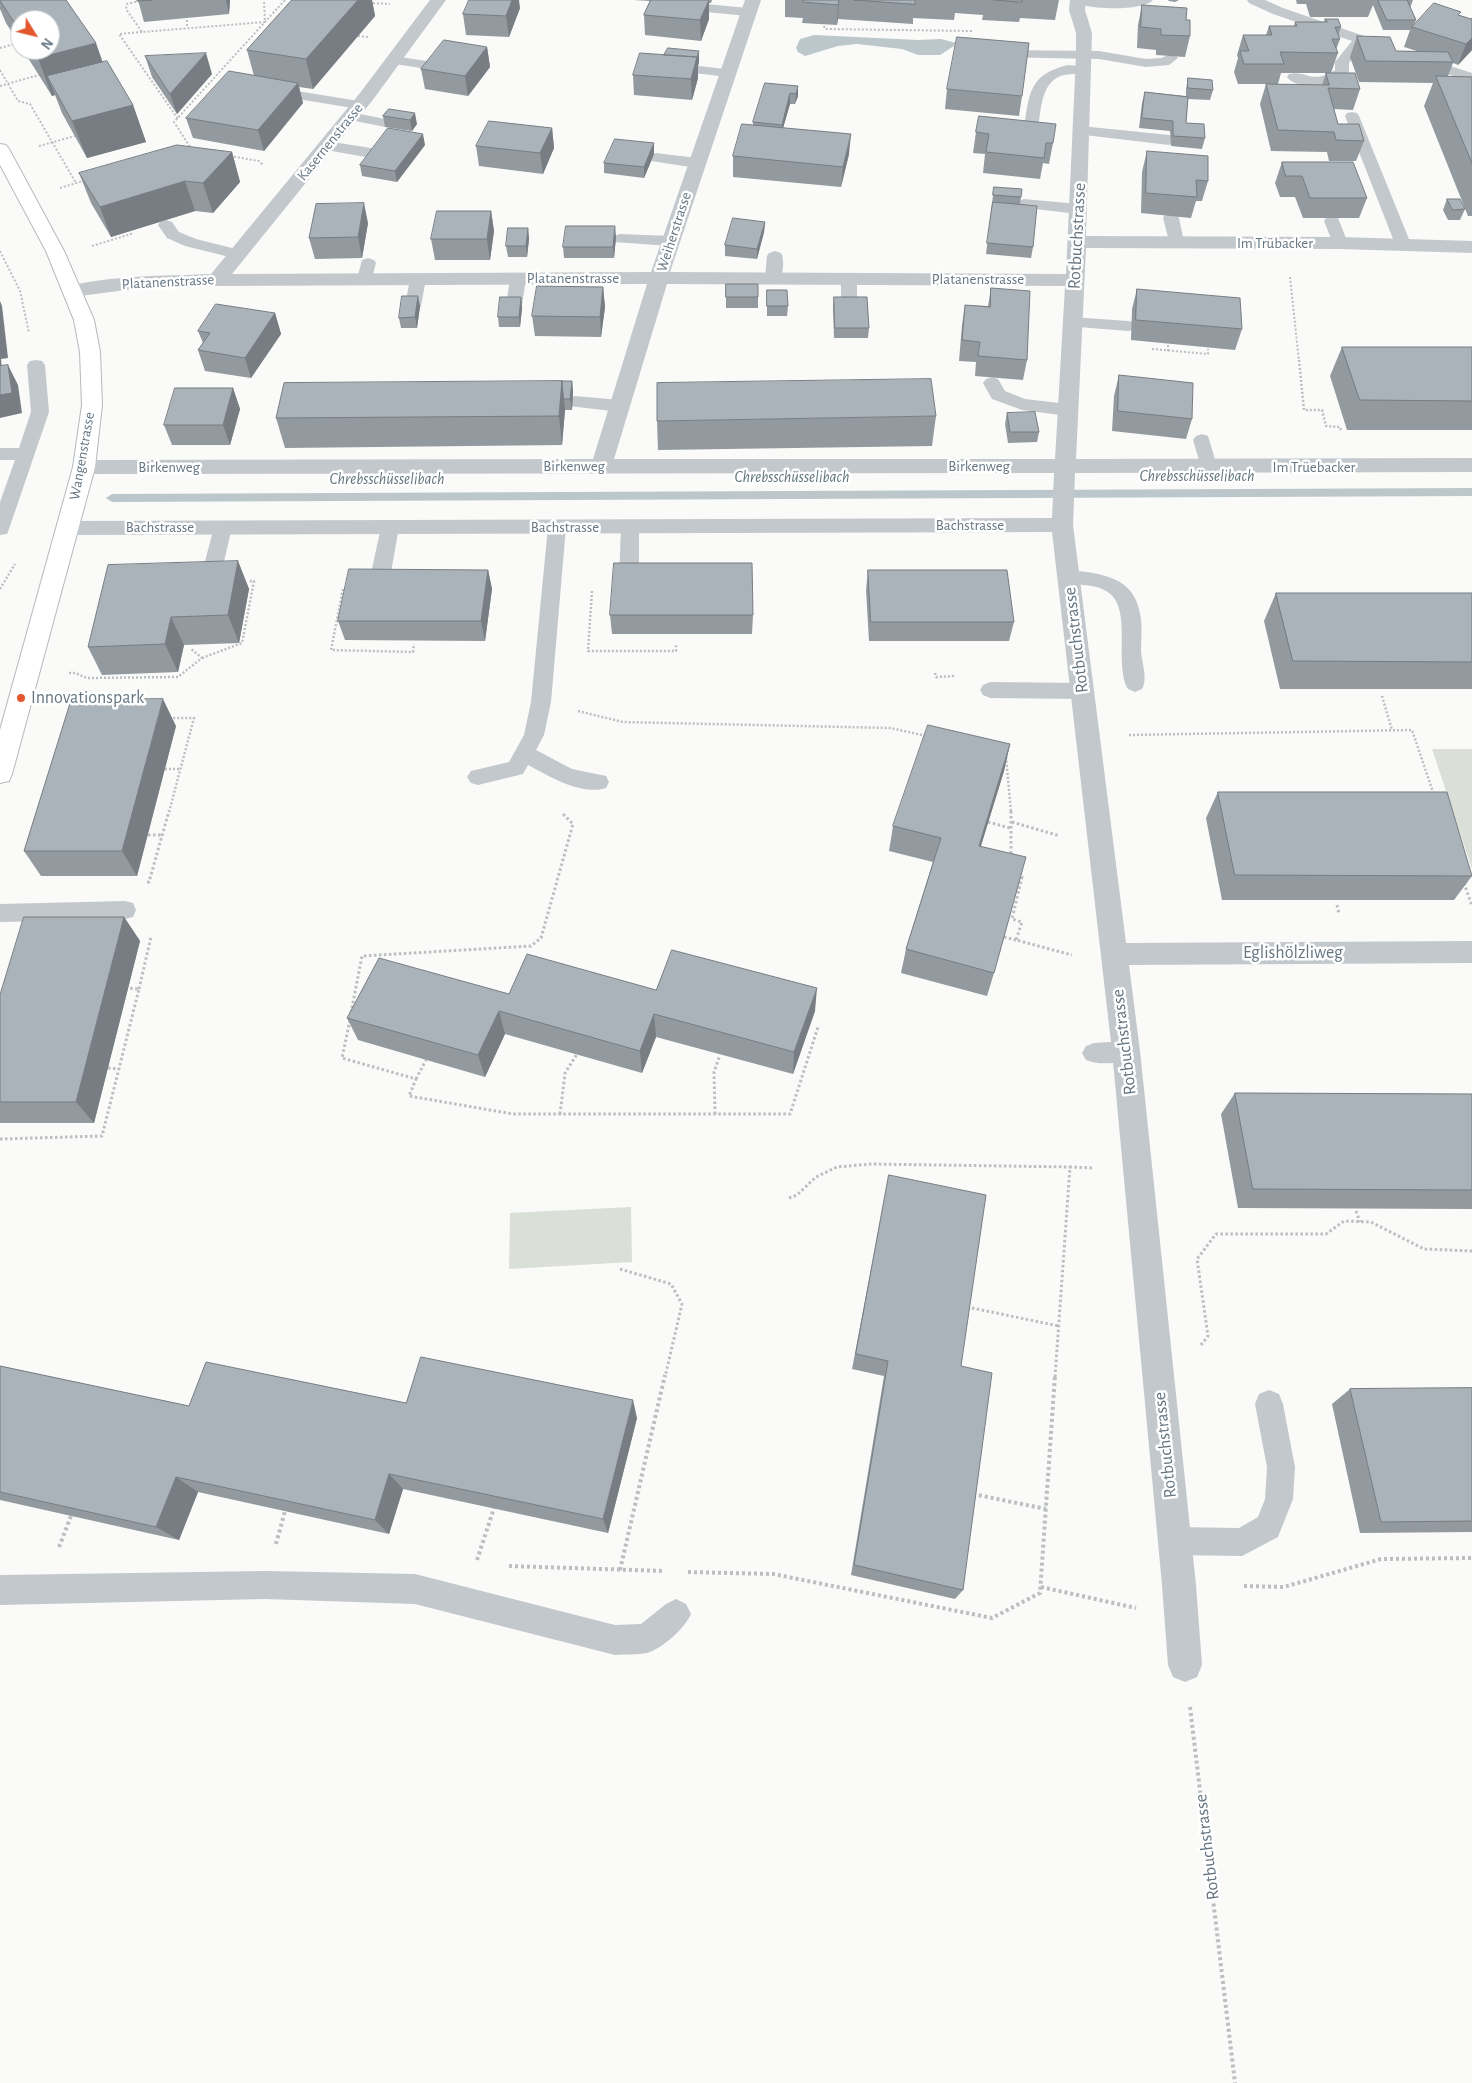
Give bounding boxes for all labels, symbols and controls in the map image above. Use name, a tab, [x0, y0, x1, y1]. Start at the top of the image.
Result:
north arrow	[10, 10, 60, 60]
text: N	[38, 35, 55, 51]
street label: Kasernenstrasse	[293, 100, 367, 184]
street label: Rotbuchstrasse	[1063, 182, 1091, 290]
street label: Weiherstrasse	[653, 190, 695, 274]
street label: Im Trübacker	[1237, 234, 1313, 252]
street label: Platanenstrasse	[527, 269, 619, 287]
street label: Platanenstrasse	[932, 270, 1024, 288]
street label: Platanenstrasse	[121, 271, 215, 293]
street label: Wangenstrasse	[65, 411, 99, 501]
street label: Birkenweg	[543, 457, 605, 475]
street label: Birkenweg	[948, 457, 1010, 475]
street label: Birkenweg	[138, 458, 200, 476]
street label: Im Trüebacker	[1273, 458, 1355, 476]
water label: Chrebsschüsselibach	[1140, 466, 1254, 486]
water label: Chrebsschüsselibach	[735, 467, 849, 487]
water label: Chrebsschüsselibach	[330, 469, 444, 489]
street label: Bachstrasse	[936, 516, 1004, 534]
street label: Bachstrasse	[126, 518, 194, 536]
street label: Bachstrasse	[531, 518, 599, 536]
street label: Rotbuchstrasse	[1059, 586, 1093, 694]
place label: Innovationspark	[31, 687, 144, 709]
marker: Innovationspark	[15, 692, 27, 704]
street label: Eglishölzliweg	[1243, 942, 1343, 964]
street label: Rotbuchstrasse	[1107, 988, 1141, 1096]
street label: Rotbuchstrasse	[1149, 1391, 1181, 1499]
street label: Rotbuchstrasse	[1190, 1793, 1224, 1901]

